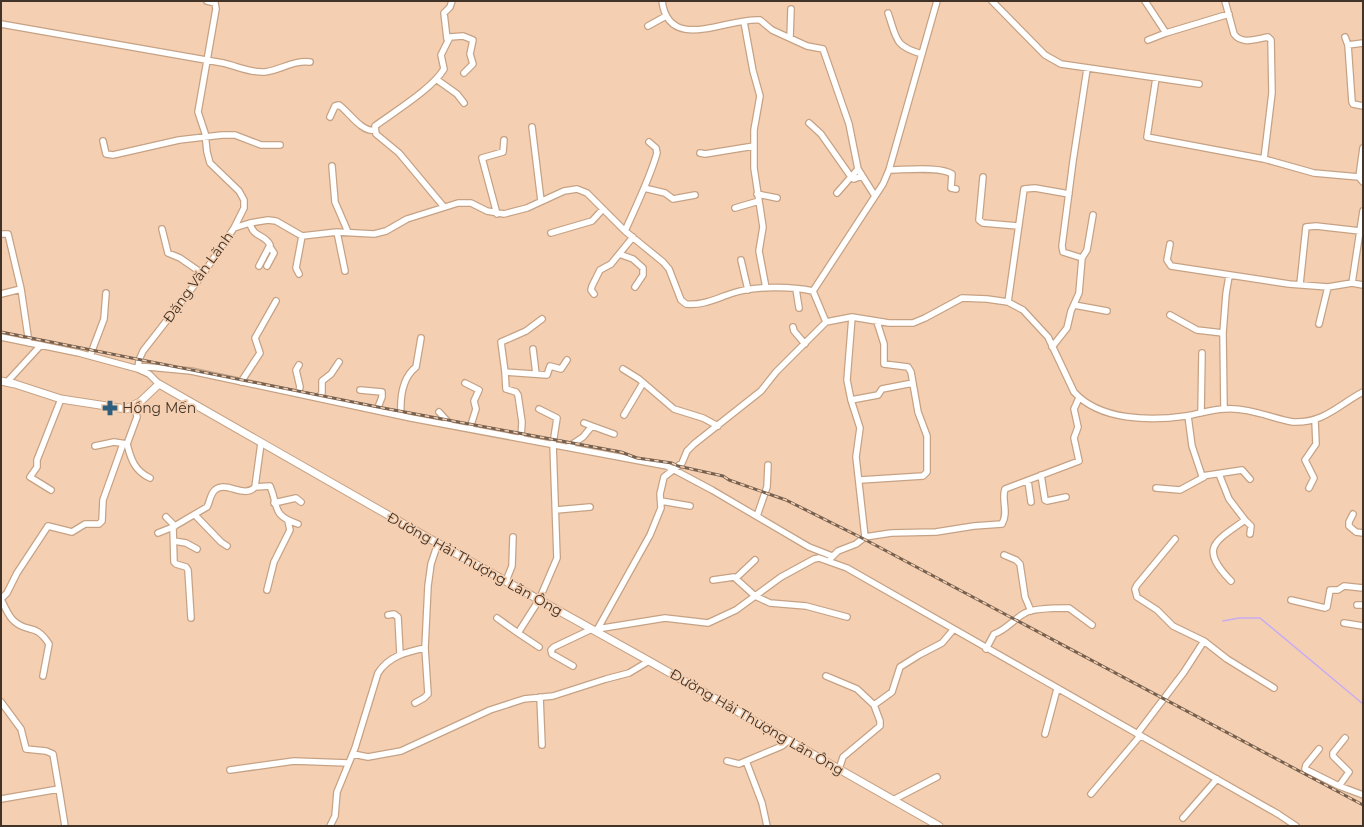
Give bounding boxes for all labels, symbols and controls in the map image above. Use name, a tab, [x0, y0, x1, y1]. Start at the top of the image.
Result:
street label: Đặng Văn Lãnh	[159, 228, 237, 326]
pharmacy icon: Hồng Mến	[101, 399, 119, 417]
place label: Hồng Mến	[122, 399, 196, 417]
street label: Đường Hải Thượng Lãn Ông	[384, 508, 566, 620]
street label: Đường Hải Thượng Lãn Ông	[667, 665, 847, 779]

